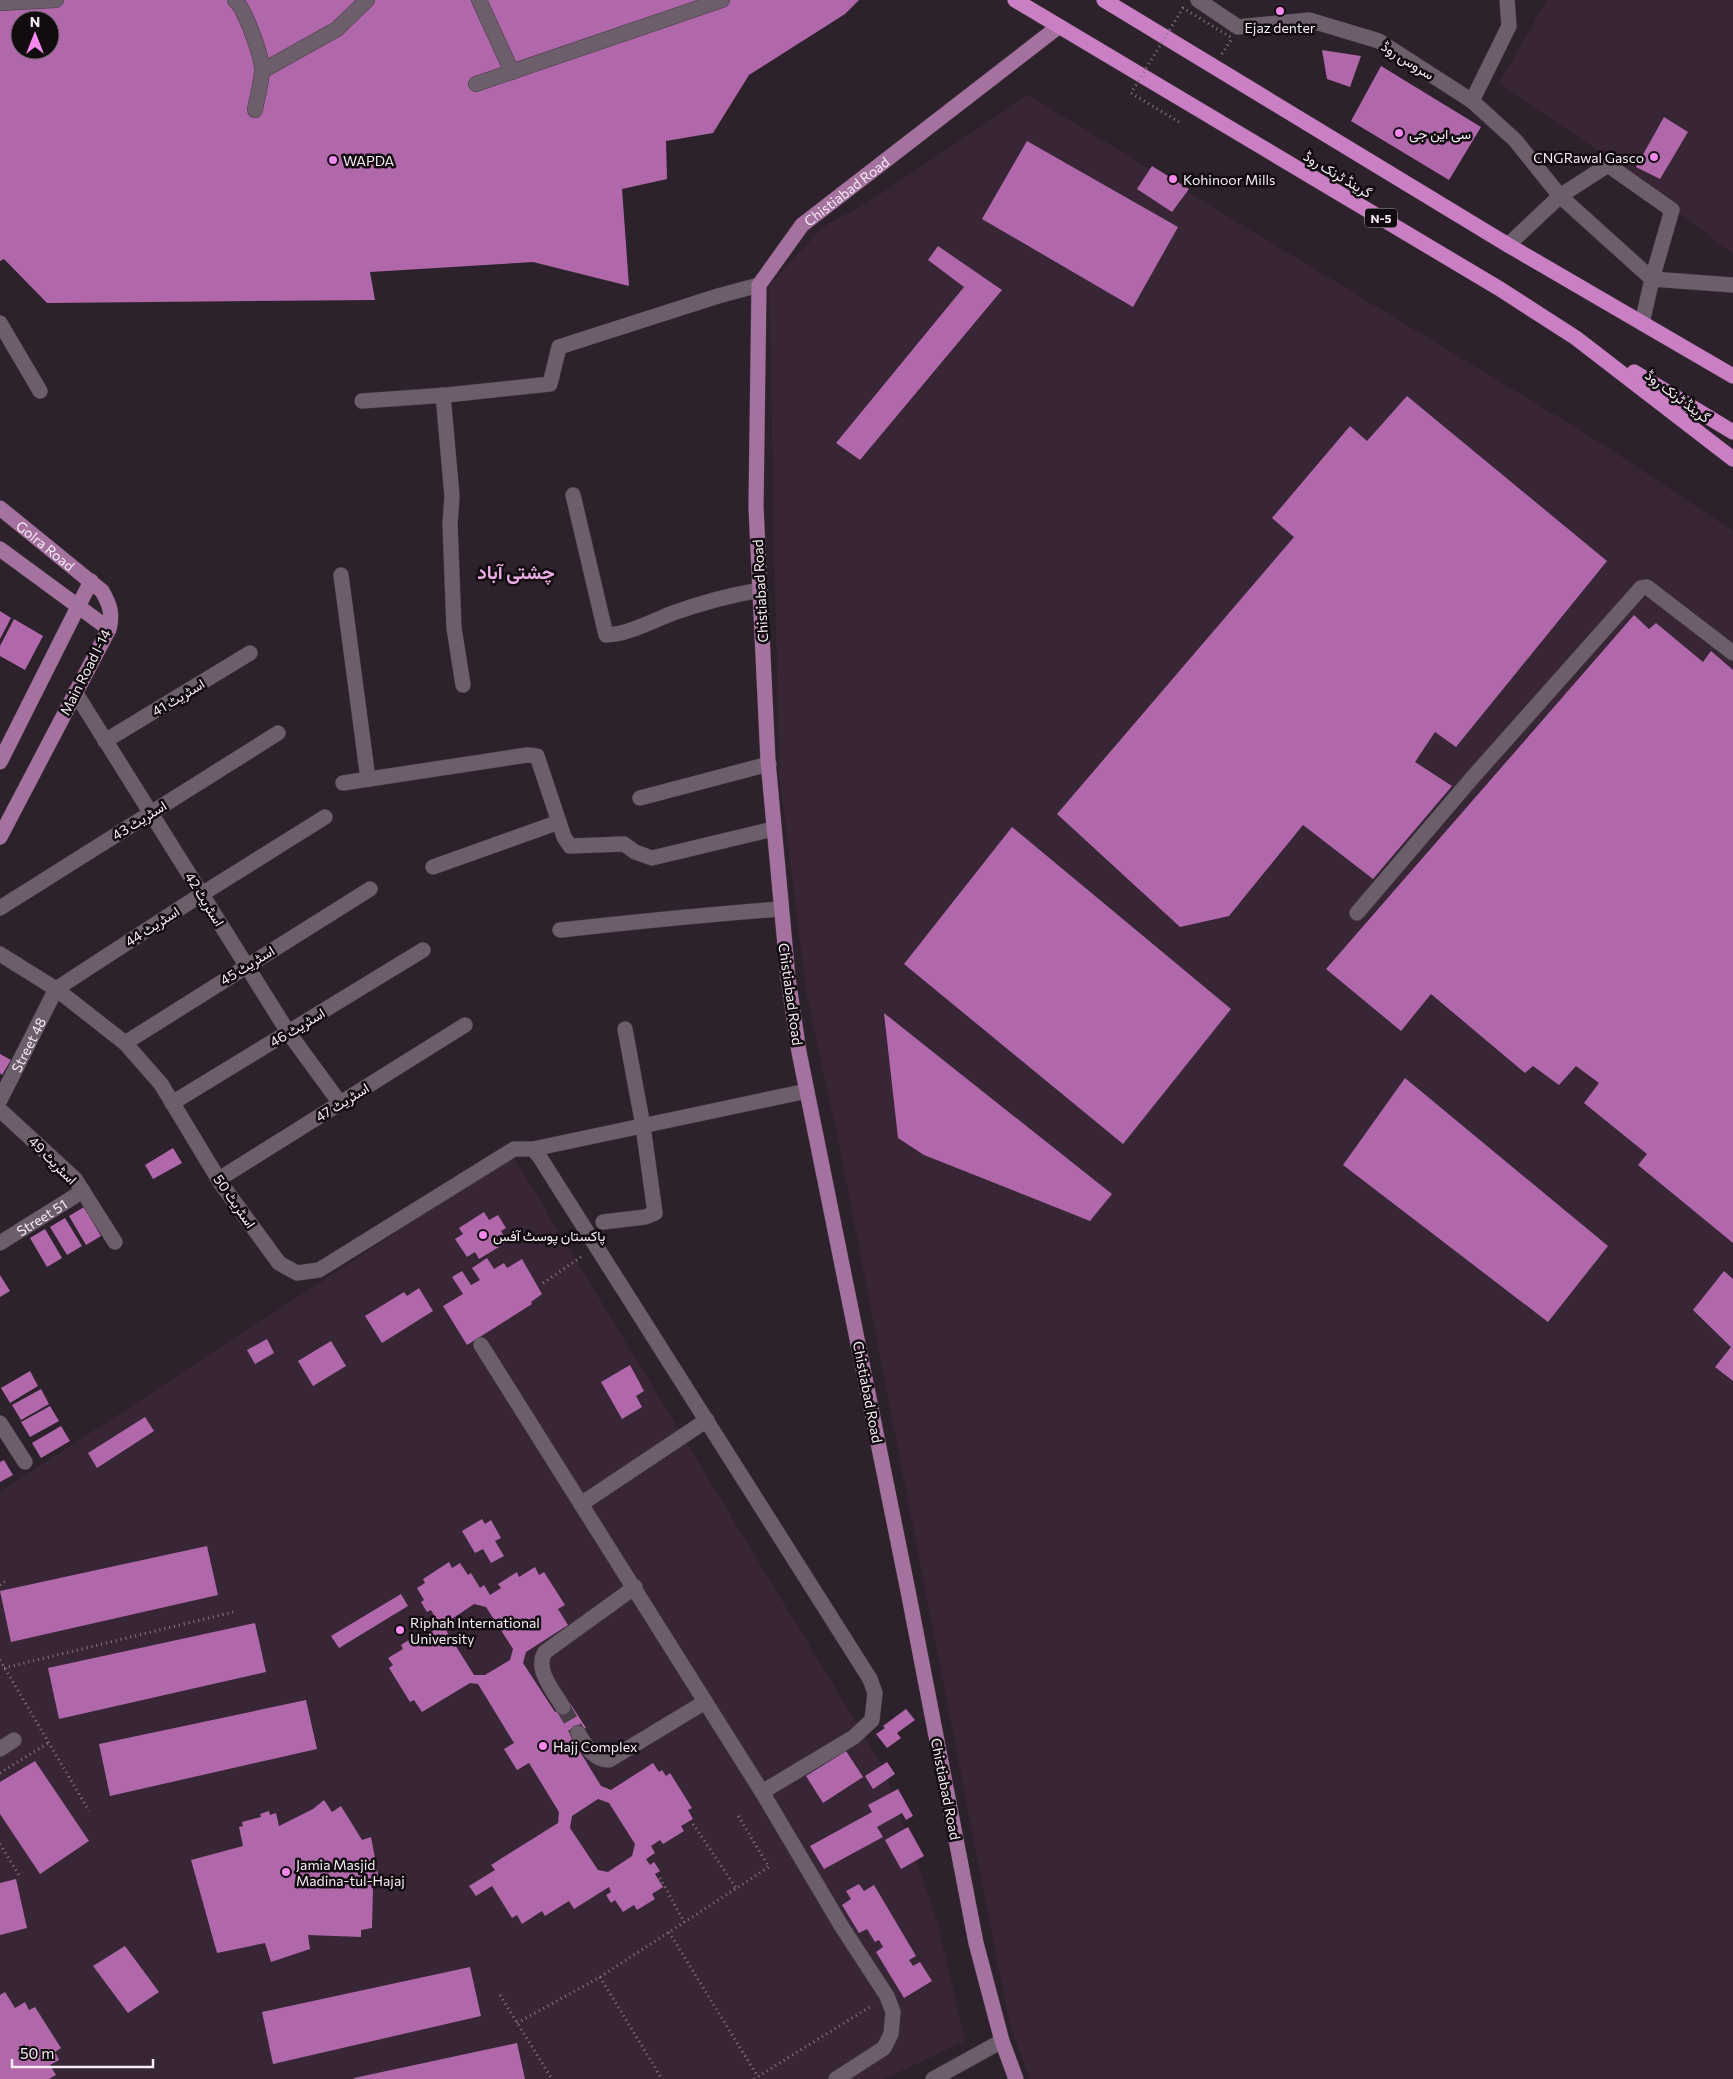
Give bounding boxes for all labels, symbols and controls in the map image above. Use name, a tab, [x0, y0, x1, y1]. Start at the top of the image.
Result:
marker: Ejaz denter	[1274, 5, 1286, 17]
north arrow	[10, 10, 60, 60]
text: N	[30, 13, 40, 30]
place label: Ejaz denter	[1245, 19, 1316, 36]
street label: سروس روڈ	[1378, 37, 1438, 84]
place label: سی این جی	[1409, 125, 1471, 143]
marker: سی این جی	[1393, 127, 1405, 139]
street label: گرینڈ ٹرنک روڈ	[1300, 147, 1375, 202]
place label: CNGRawal Gasco	[1533, 149, 1644, 166]
marker: CNGRawal Gasco	[1648, 151, 1660, 163]
place label: WAPDA	[343, 152, 395, 169]
street label: Chistiabad Road	[800, 152, 892, 229]
marker: WAPDA	[327, 154, 339, 166]
place label: Kohinoor Mills	[1183, 171, 1275, 188]
marker: Kohinoor Mills	[1167, 173, 1179, 185]
road number: N-5	[1365, 208, 1397, 228]
street label: گرینڈ ٹرنک روڈ	[1642, 366, 1714, 427]
street label: Golra Road	[13, 516, 78, 574]
street label: Chistiabad Road	[749, 539, 771, 643]
district label: چشتی آباد	[477, 560, 555, 586]
street label: Main Road I-14	[56, 626, 114, 718]
street label: اسٹریٹ 41	[149, 675, 208, 720]
street label: اسٹریٹ 43	[109, 797, 170, 844]
street label: اسٹریٹ 42	[181, 869, 228, 930]
street label: اسٹریٹ 44	[122, 902, 183, 951]
street label: اسٹریٹ 45	[217, 942, 278, 989]
street label: Chistiabad Road	[775, 942, 807, 1046]
street label: اسٹریٹ 46	[266, 1004, 328, 1051]
street label: Street 48	[7, 1014, 49, 1075]
street label: اسٹریٹ 47	[312, 1079, 372, 1126]
street label: اسٹریٹ 49	[25, 1132, 81, 1188]
street label: اسٹریٹ 50	[210, 1171, 260, 1232]
street label: Street 51	[13, 1195, 70, 1239]
place label: پاکستان پوسٹ آفس	[493, 1227, 605, 1246]
marker: پاکستان پوسٹ آفس	[477, 1229, 489, 1241]
street label: Chistiabad Road	[850, 1340, 886, 1444]
place label: Riphah International University	[410, 1614, 540, 1647]
marker: Riphah International University	[394, 1624, 406, 1636]
street label: Chistiabad Road	[928, 1737, 964, 1841]
place label: Hajj Complex	[553, 1738, 638, 1755]
marker: Hajj Complex	[537, 1740, 549, 1752]
place label: Jamia Masjid Madina-tul-Hajaj	[296, 1856, 405, 1889]
marker: Jamia Masjid Madina-tul-Hajaj	[280, 1866, 292, 1878]
scale bar	[12, 2036, 154, 2068]
text: 50 m	[20, 2044, 54, 2062]

